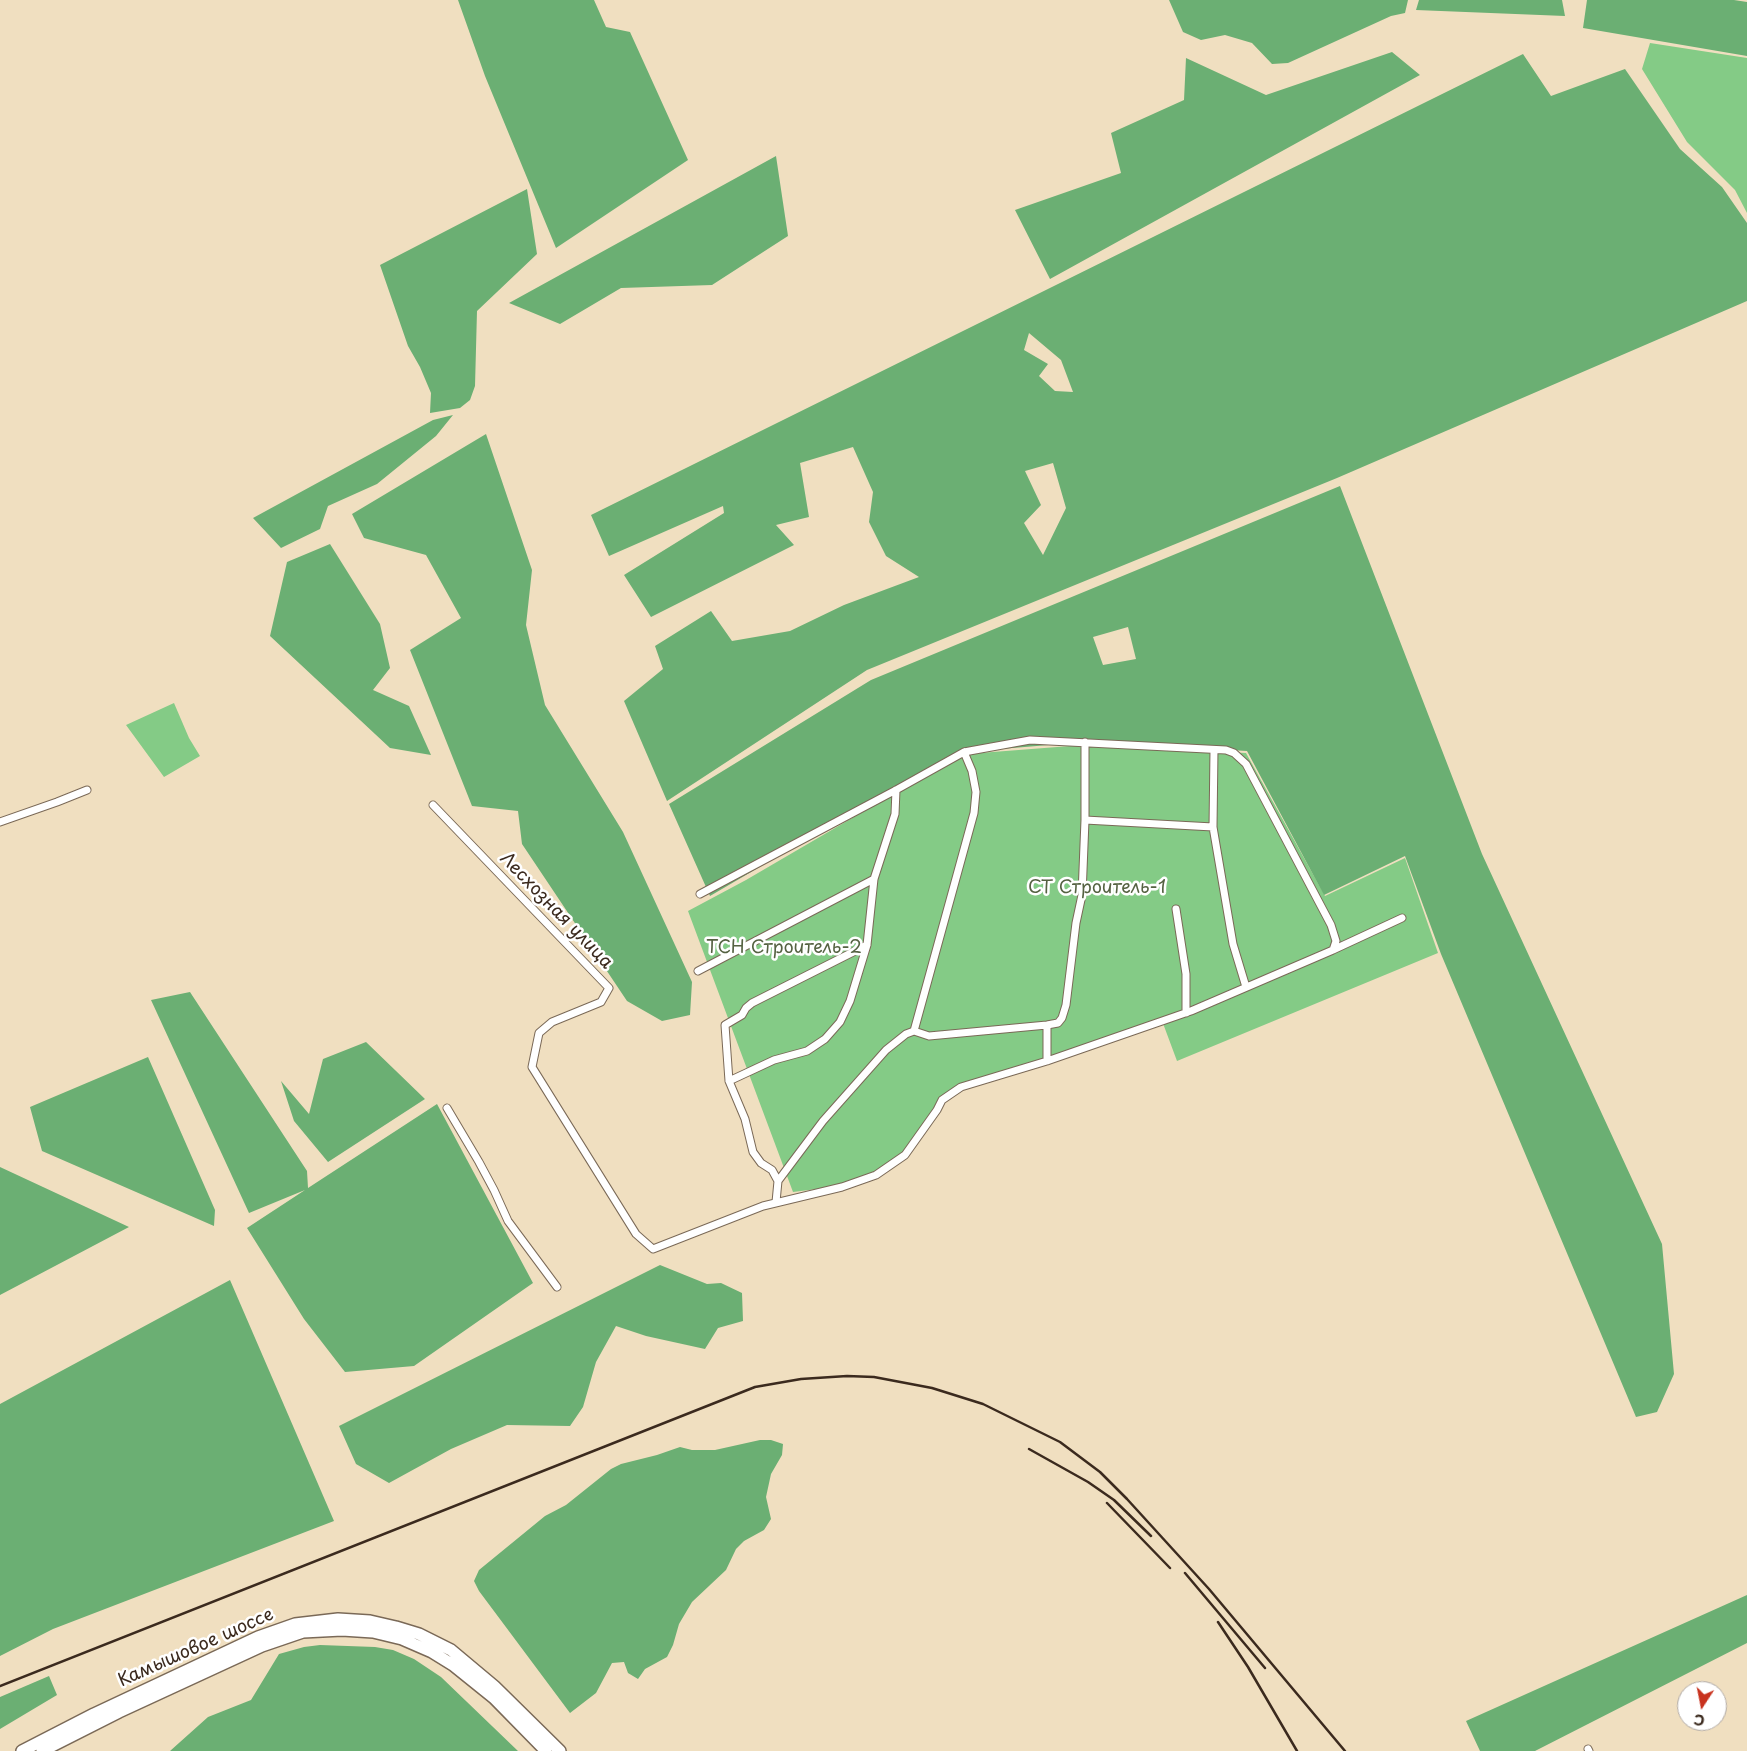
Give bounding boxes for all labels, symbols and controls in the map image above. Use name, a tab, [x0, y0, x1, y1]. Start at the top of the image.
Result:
street label: Лесхозная улица	[495, 848, 617, 974]
park label: СТ Строитель-1	[1028, 877, 1166, 899]
park label: ТСН Строитель-2	[706, 937, 862, 959]
street label: Камышовое шоссе	[115, 1604, 277, 1692]
north arrow	[1677, 1681, 1727, 1731]
text: С	[1692, 1709, 1706, 1732]

